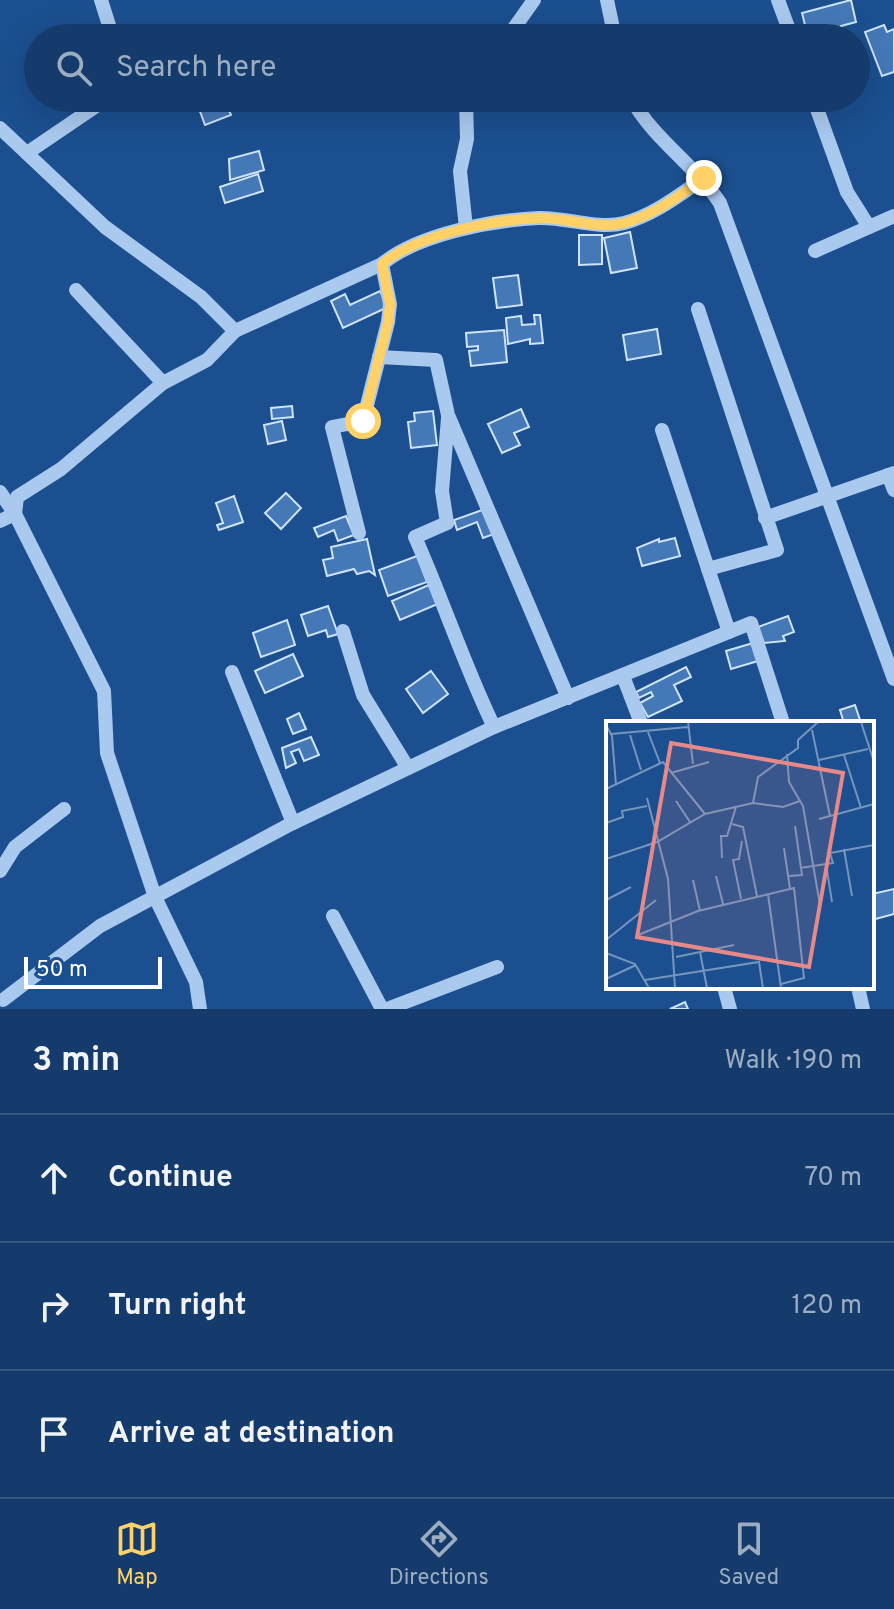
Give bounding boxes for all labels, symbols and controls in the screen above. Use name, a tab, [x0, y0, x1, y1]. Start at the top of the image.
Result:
search box	[24, 24, 870, 112]
icon: search	[52, 46, 96, 90]
text: Search here	[116, 50, 276, 87]
route end	[686, 160, 722, 196]
route start	[345, 403, 381, 439]
inset map	[606, 721, 874, 989]
scale bar	[24, 953, 162, 989]
text: 50 m	[36, 957, 88, 984]
text: 3 min	[32, 1040, 120, 1083]
text: Walk · 190 m	[724, 1045, 862, 1078]
icon: ahead	[32, 1156, 76, 1200]
text: Continue	[108, 1160, 233, 1197]
text: 70 m	[804, 1162, 862, 1195]
icon: right	[32, 1284, 76, 1328]
text: Turn right	[108, 1288, 246, 1325]
text: 120 m	[792, 1290, 862, 1323]
icon: arrive	[32, 1412, 76, 1456]
text: Arrive at destination	[108, 1416, 394, 1453]
tab: Map	[115, 1517, 159, 1592]
tab: Directions	[389, 1517, 489, 1592]
tab: Saved	[719, 1517, 779, 1592]

